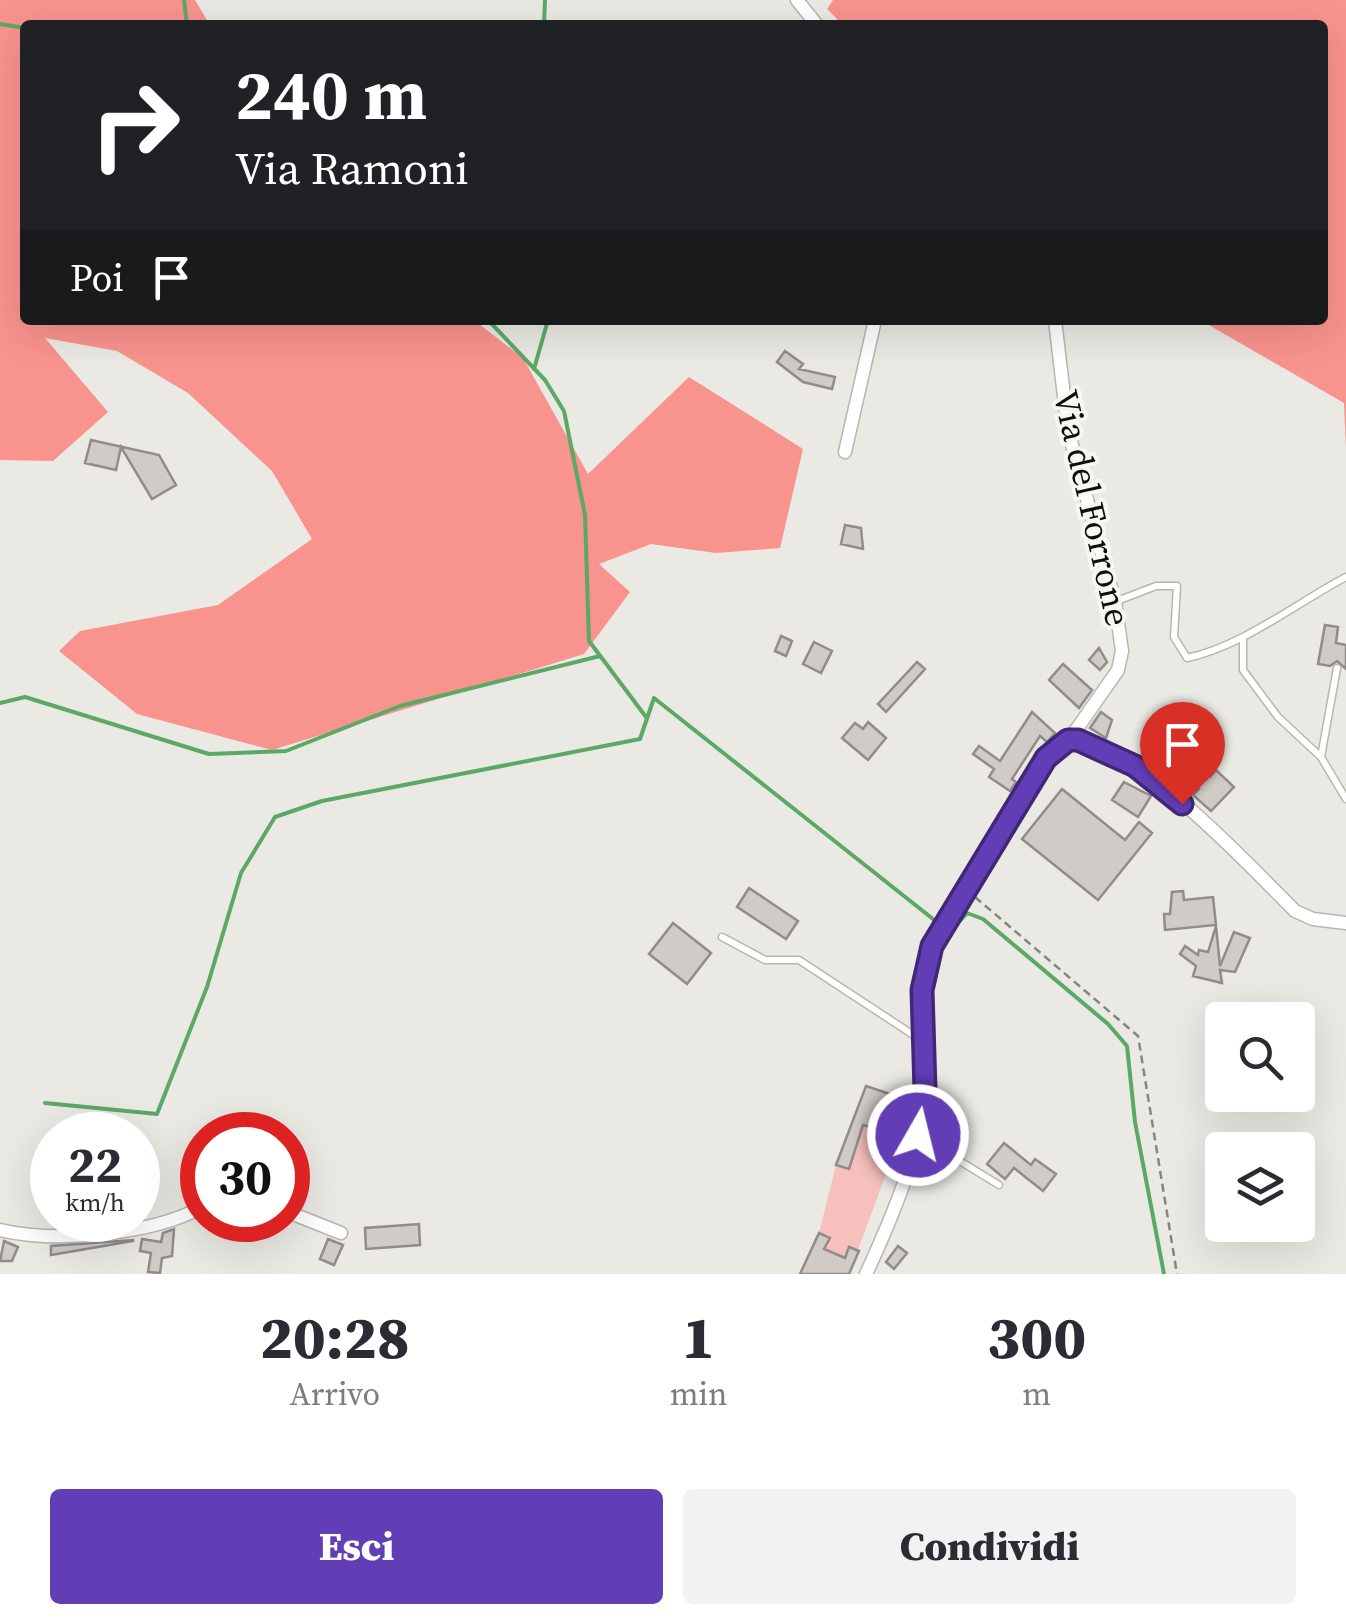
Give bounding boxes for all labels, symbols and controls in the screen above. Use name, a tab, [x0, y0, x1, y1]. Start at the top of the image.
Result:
text: 240 m	[235, 46, 427, 142]
icon: right	[70, 60, 200, 190]
text: Via Ramoni	[235, 137, 469, 199]
icon: arrive	[144, 250, 199, 305]
text: Poi	[70, 252, 124, 304]
street label: Via del Forrone	[1042, 385, 1142, 631]
pin	[1140, 702, 1225, 805]
icon: arrive	[1155, 717, 1210, 772]
map controls	[1205, 1002, 1315, 1242]
button: search	[1205, 1002, 1315, 1112]
position arrow	[866, 1083, 970, 1187]
speed limit sign: 30	[180, 1112, 310, 1242]
text: 22	[68, 1130, 122, 1199]
button: layers	[1205, 1132, 1315, 1242]
text: km/h	[65, 1185, 125, 1219]
text: 20:28	[260, 1296, 410, 1378]
text: 1	[682, 1296, 715, 1378]
text: 300	[987, 1296, 1086, 1378]
text: Arrivo	[290, 1372, 380, 1416]
text: min	[670, 1372, 727, 1416]
text: m	[1022, 1372, 1051, 1416]
button: Esci	[50, 1489, 663, 1604]
button: Condividi	[683, 1489, 1296, 1604]

